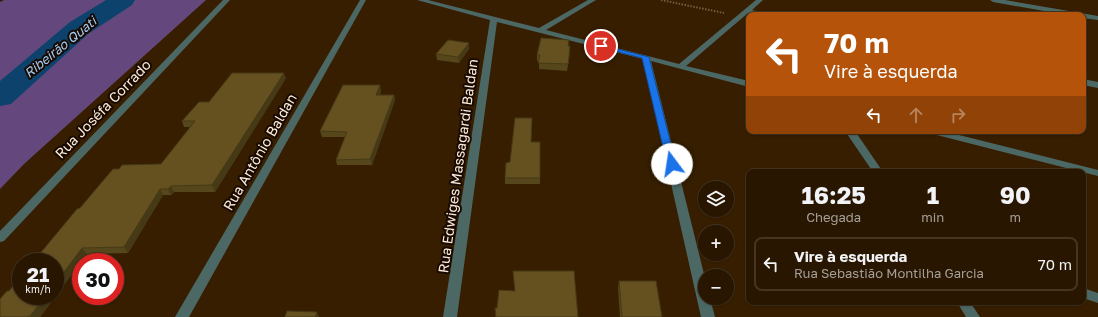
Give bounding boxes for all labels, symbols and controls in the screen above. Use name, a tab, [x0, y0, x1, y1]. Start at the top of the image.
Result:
water label: Ribeirão Quati	[21, 12, 100, 81]
text: 70 m	[824, 26, 889, 59]
icon: left	[758, 28, 810, 80]
pin	[584, 29, 618, 63]
icon: arrive	[590, 35, 612, 57]
street label: Rua Joséfa Corrado	[51, 56, 154, 162]
street label: Rua Edwiges Massagardi Baldan	[434, 58, 481, 274]
text: Vire à esquerda	[824, 60, 958, 82]
street label: Rua Antônio Baldan	[219, 90, 300, 213]
icon: left	[863, 104, 885, 126]
icon: ahead	[905, 104, 927, 126]
icon: right	[947, 104, 969, 126]
position arrow	[651, 143, 693, 185]
text: 16:25	[801, 180, 866, 209]
text: 1	[927, 180, 939, 209]
text: 90	[1000, 180, 1031, 209]
map controls	[698, 181, 734, 305]
button: layers	[698, 181, 734, 217]
text: Chegada	[806, 209, 861, 225]
text: min	[921, 209, 944, 225]
text: m	[1009, 209, 1021, 225]
button: +	[698, 225, 734, 261]
text: Vire à esquerda	[794, 247, 907, 265]
speed limit sign: 30	[72, 253, 124, 305]
icon: left	[760, 253, 782, 275]
text: 70 m	[1038, 255, 1072, 273]
text: 21	[27, 262, 49, 286]
text: Rua Sebastião Montilha Garcia	[794, 265, 984, 281]
button: −	[698, 269, 734, 305]
text: km/h	[25, 283, 51, 295]

